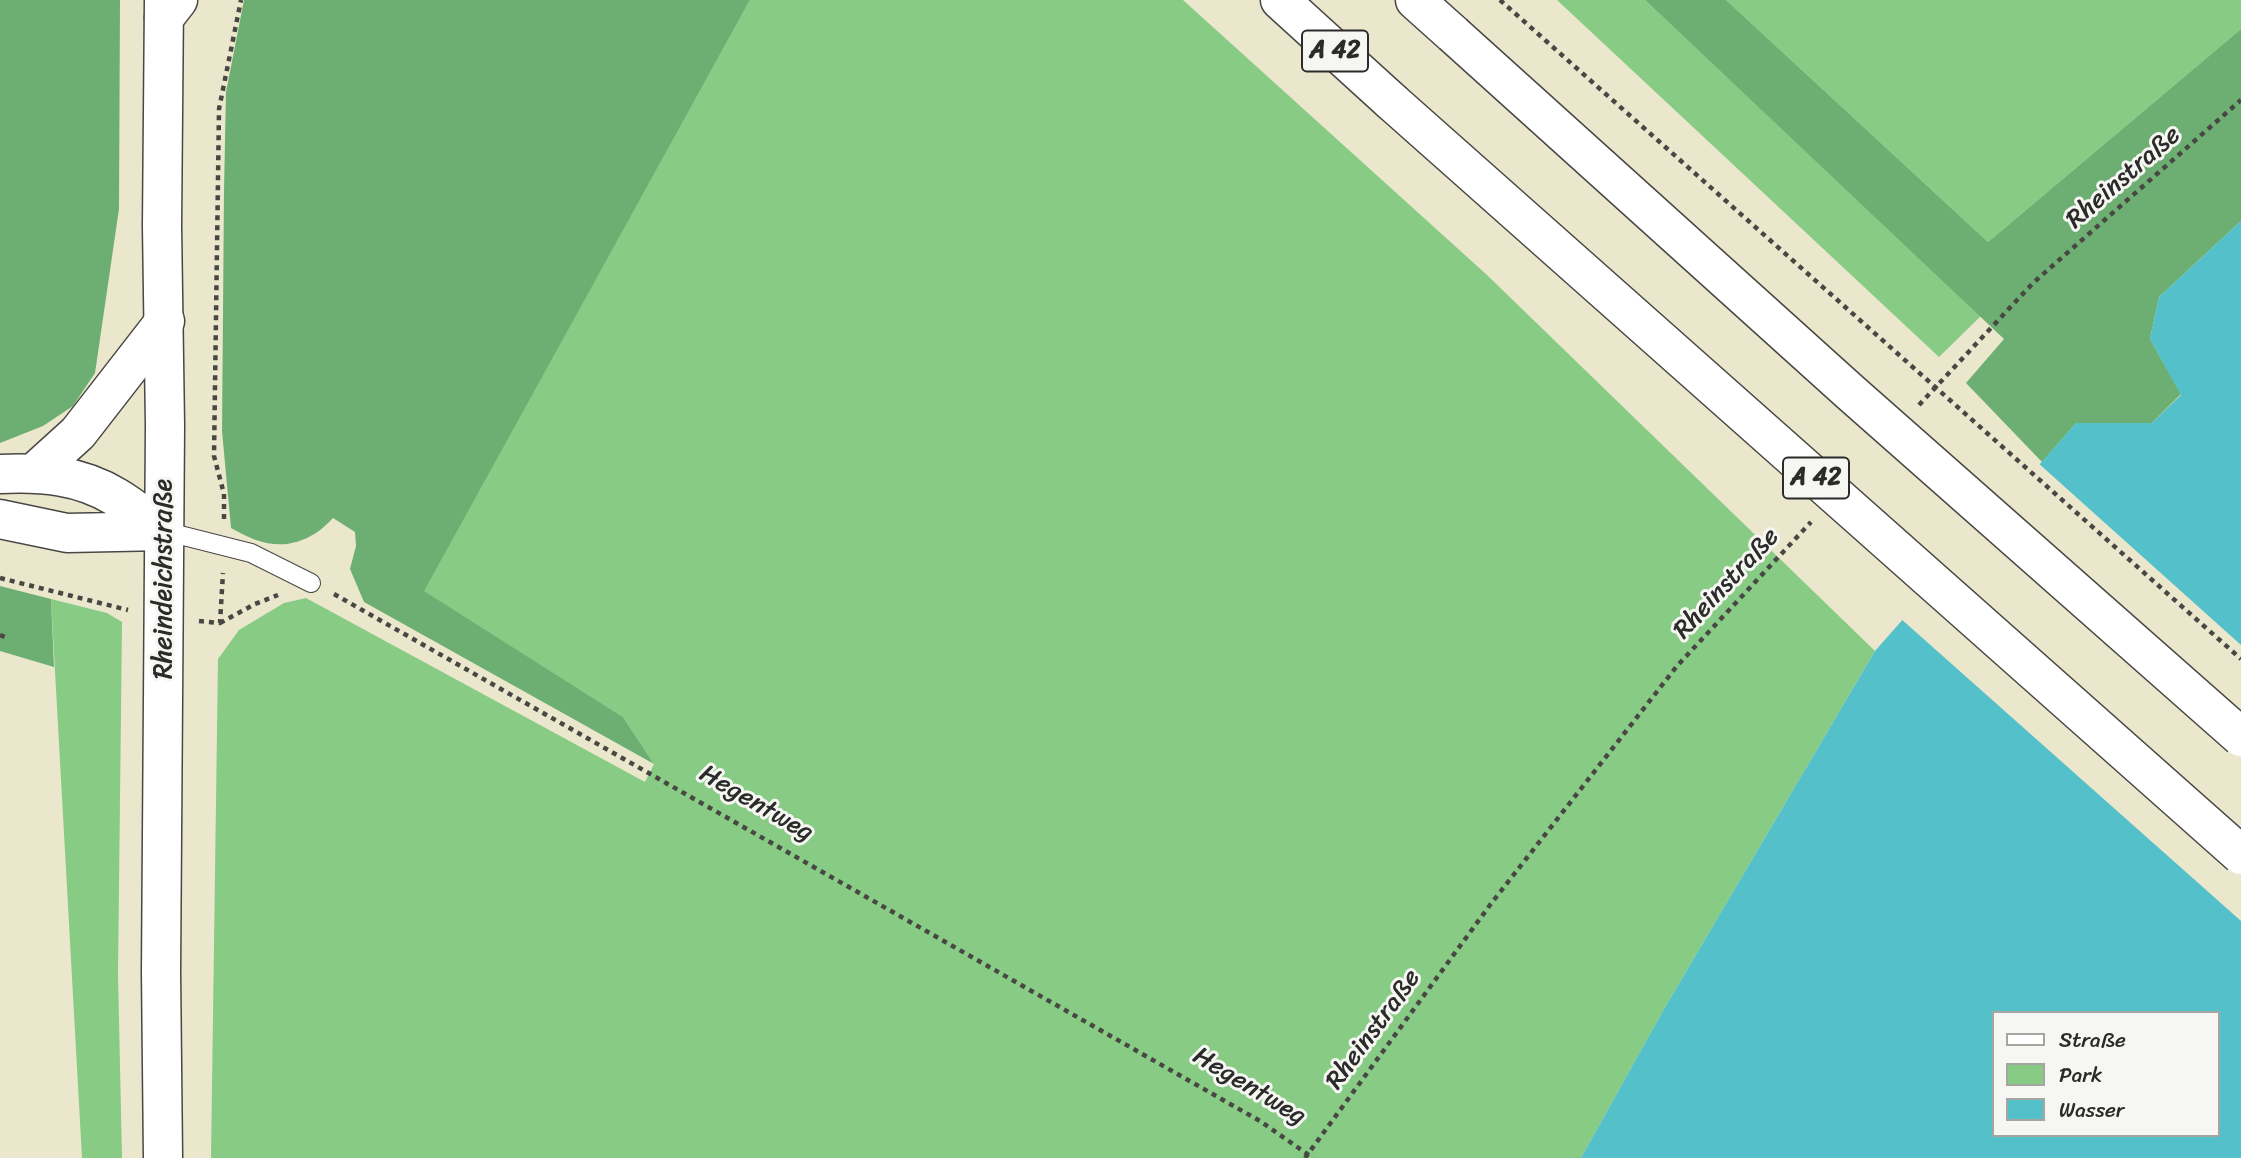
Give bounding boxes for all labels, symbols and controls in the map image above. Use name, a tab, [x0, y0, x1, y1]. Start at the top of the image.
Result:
road number: A 42	[1302, 31, 1368, 72]
street label: Rheinstraße	[2061, 120, 2187, 236]
road number: A 42	[1783, 458, 1849, 499]
street label: Rheindeichstraße	[148, 479, 180, 679]
street label: Rheinstraße	[1668, 522, 1786, 646]
street label: Hegentweg	[693, 759, 819, 849]
street label: Rheinstraße	[1320, 964, 1428, 1096]
legend	[1993, 1011, 2220, 1137]
text: Straße	[2059, 1021, 2126, 1059]
street label: Hegentweg	[1187, 1041, 1311, 1133]
text: Park	[2059, 1056, 2102, 1094]
text: Wasser	[2059, 1091, 2124, 1129]

